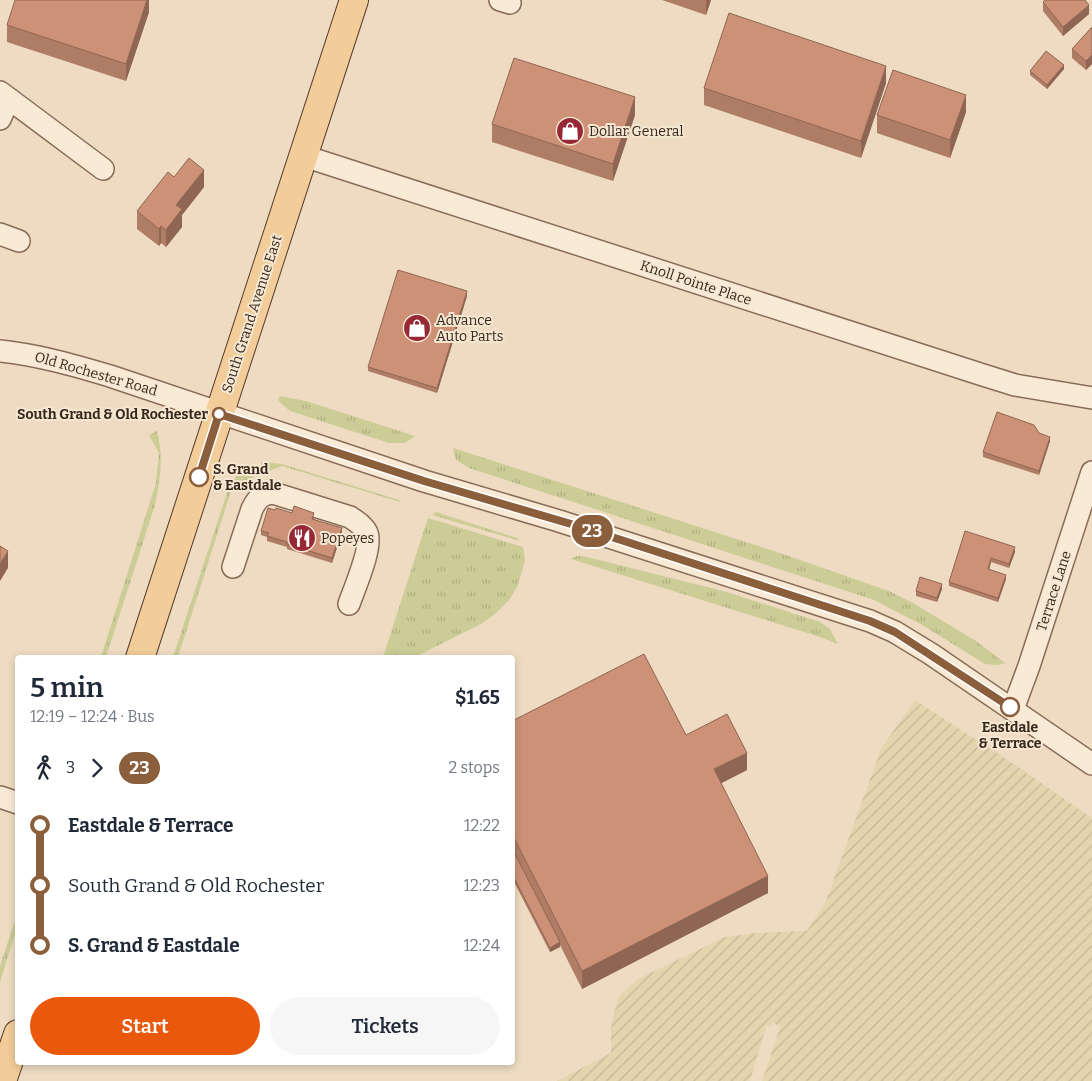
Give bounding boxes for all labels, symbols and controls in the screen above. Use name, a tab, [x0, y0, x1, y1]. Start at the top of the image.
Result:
shop icon: Dollar General	[555, 116, 585, 146]
place label: Dollar General	[589, 123, 683, 140]
street label: South Grand Avenue East	[218, 233, 286, 395]
street label: Knoll Pointe Place	[638, 257, 754, 309]
place label: Advance Auto Parts	[436, 312, 503, 345]
shop icon: Advance Auto Parts	[402, 313, 432, 343]
street label: Old Rochester Road	[33, 348, 159, 400]
place label: South Grand & Old Rochester	[17, 406, 208, 423]
marker: South Grand & Old Rochester	[212, 407, 226, 421]
place label: S. Grand & Eastdale	[213, 461, 282, 494]
marker: S. Grand & Eastdale	[189, 467, 209, 487]
line badge: 23	[570, 515, 614, 547]
text: 23	[582, 520, 602, 542]
restaurant icon: Popeyes	[287, 523, 317, 553]
place label: Popeyes	[321, 530, 374, 547]
street label: Terrace Lane	[1033, 549, 1075, 633]
text: 5 min	[30, 671, 104, 704]
text: $1.65	[455, 686, 500, 709]
marker: Eastdale & Terrace	[1000, 697, 1020, 717]
text: 12:19 – 12:24 · Bus	[30, 707, 155, 726]
place label: Eastdale & Terrace	[979, 719, 1042, 752]
icon: walk	[30, 754, 58, 782]
icon: forward	[83, 754, 111, 782]
text: 23	[129, 757, 150, 779]
text: 3	[66, 758, 75, 777]
text: 2 stops	[448, 758, 500, 777]
text: Eastdale & Terrace	[68, 814, 233, 837]
text: 12:22	[464, 816, 500, 835]
text: South Grand & Old Rochester	[68, 874, 324, 897]
text: 12:23	[464, 876, 500, 895]
text: S. Grand & Eastdale	[68, 934, 240, 957]
text: 12:24	[463, 936, 500, 955]
button: Start	[30, 997, 260, 1055]
button: Tickets	[270, 997, 500, 1055]

